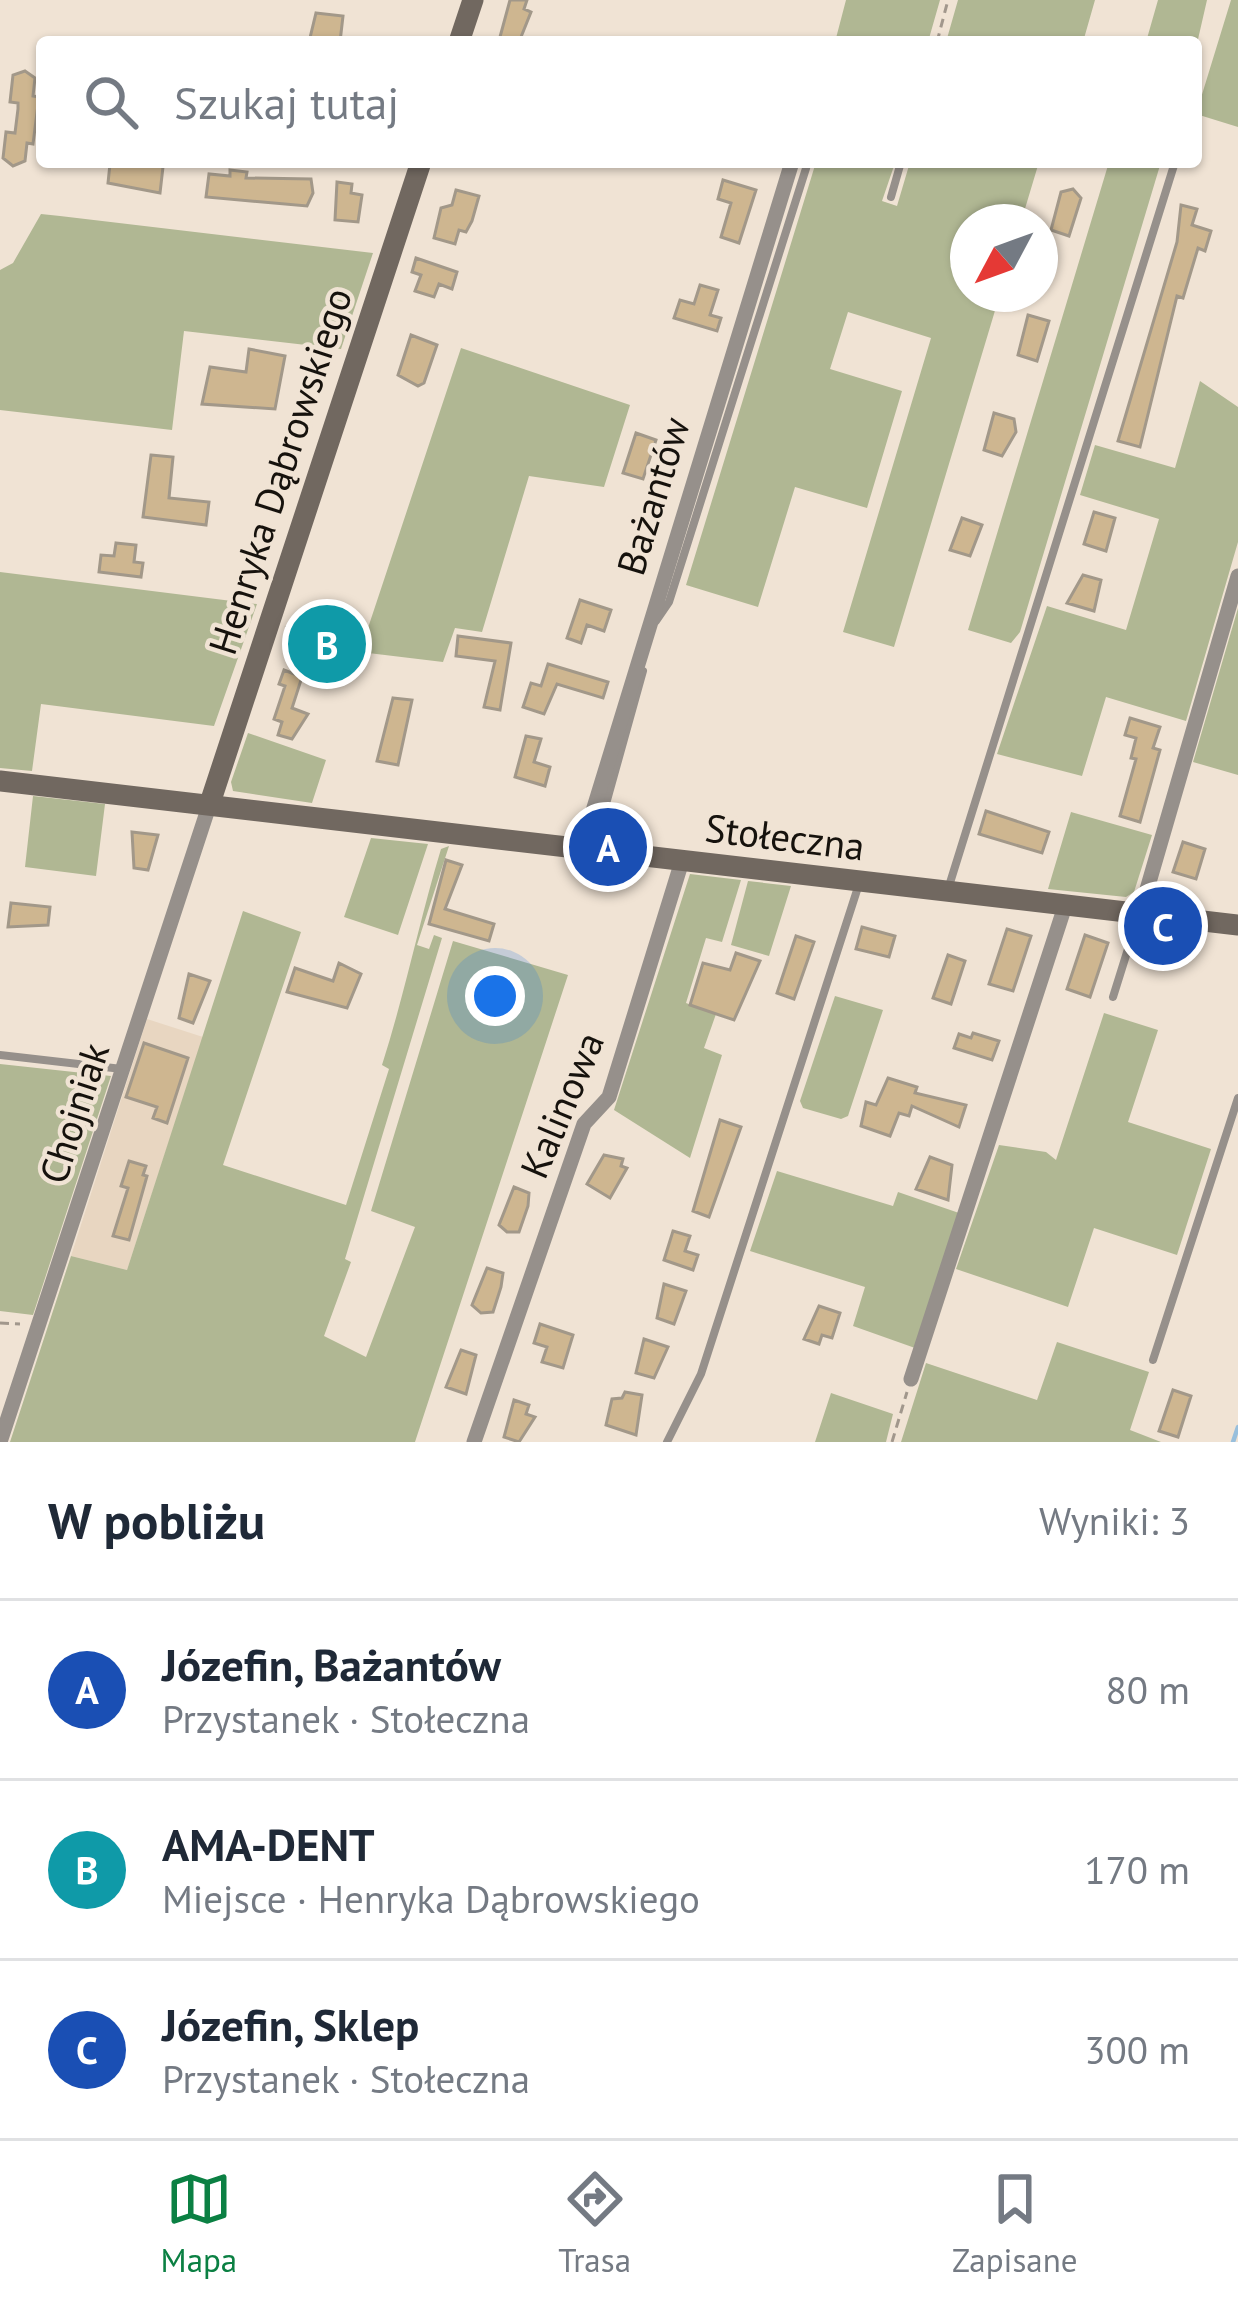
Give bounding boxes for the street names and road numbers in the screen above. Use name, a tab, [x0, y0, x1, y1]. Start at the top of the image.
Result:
street label: Henryka Dąbrowskiego	[196, 281, 363, 661]
street label: Bażantów	[604, 411, 701, 581]
street label: Stołeczna	[702, 801, 868, 872]
street label: Kalinowa	[508, 1024, 615, 1186]
street label: Chojniak	[27, 1036, 120, 1190]

